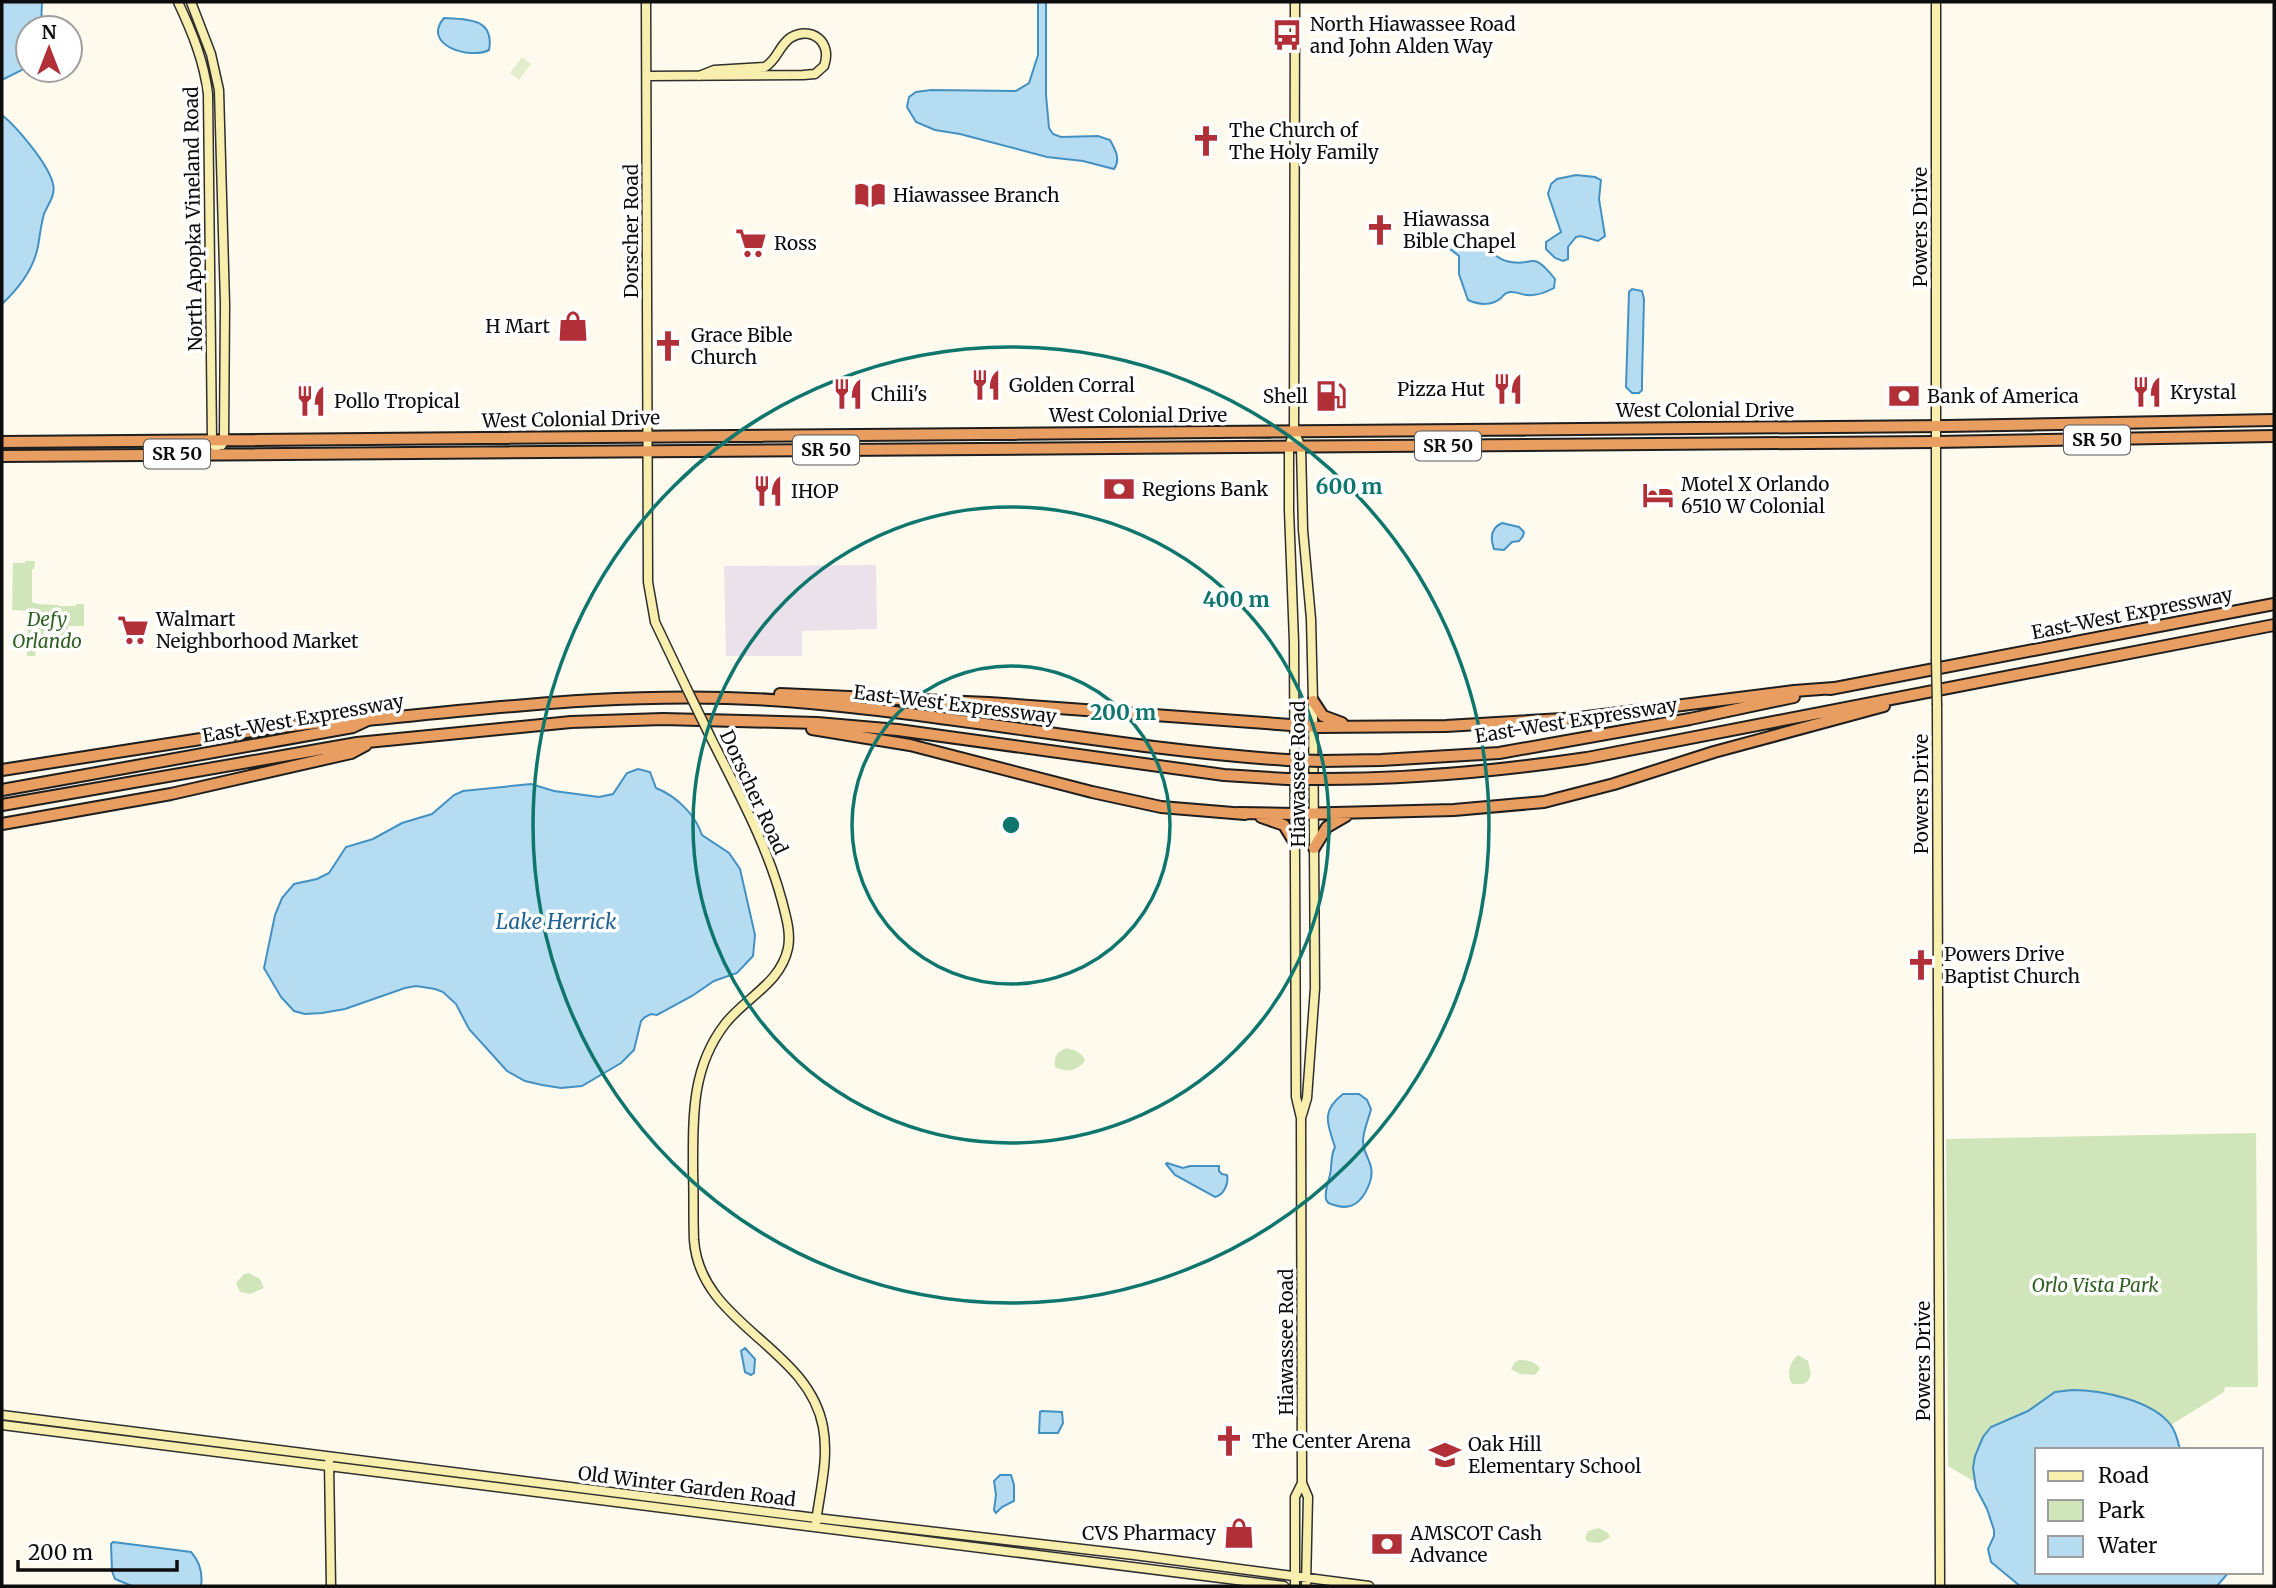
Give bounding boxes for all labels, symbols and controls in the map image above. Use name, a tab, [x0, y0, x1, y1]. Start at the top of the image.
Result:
place label: North Hiawassee Road and John Alden Way	[1310, 12, 1516, 58]
north arrow	[14, 14, 84, 84]
bus stop icon: North Hiawassee Road and John Alden Way	[1270, 18, 1304, 52]
text: N	[41, 20, 57, 44]
street label: North Apopka Vineland Road	[179, 86, 207, 352]
place label: The Church of The Holy Family	[1229, 118, 1379, 164]
church icon: The Church of The Holy Family	[1189, 124, 1223, 158]
street label: Dorscher Road	[619, 164, 643, 298]
street label: Powers Drive	[1908, 167, 1932, 287]
library icon: Hiawassee Branch	[853, 178, 887, 212]
place label: Hiawassee Branch	[893, 183, 1060, 207]
place label: Hiawassa Bible Chapel	[1403, 207, 1516, 253]
church icon: Hiawassa Bible Chapel	[1363, 213, 1397, 247]
supermarket icon: Ross	[734, 226, 768, 260]
place label: Ross	[774, 231, 817, 255]
shop icon: H Mart	[556, 309, 590, 343]
place label: H Mart	[485, 314, 551, 338]
place label: Grace Bible Church	[691, 323, 793, 369]
church icon: Grace Bible Church	[651, 329, 685, 363]
restaurant icon: Golden Corral	[969, 368, 1003, 402]
restaurant icon: Pizza Hut	[1491, 372, 1525, 406]
place label: Golden Corral	[1009, 373, 1135, 397]
restaurant icon: Krystal	[2130, 375, 2164, 409]
restaurant icon: Chili's	[831, 377, 865, 411]
place label: Pizza Hut	[1397, 377, 1486, 401]
fuel station icon: Shell	[1314, 379, 1348, 413]
bank icon: Bank of America	[1887, 379, 1921, 413]
place label: Krystal	[2170, 380, 2237, 404]
place label: Chili's	[871, 382, 927, 406]
restaurant icon: Pollo Tropical	[294, 384, 328, 418]
place label: Shell	[1263, 384, 1308, 408]
place label: Bank of America	[1927, 384, 2079, 408]
place label: Pollo Tropical	[334, 389, 460, 413]
street label: West Colonial Drive	[1615, 398, 1794, 422]
street label: West Colonial Drive	[1048, 403, 1227, 427]
street label: West Colonial Drive	[481, 405, 660, 433]
road number: SR 50	[2064, 426, 2130, 454]
road number: SR 50	[1415, 432, 1481, 461]
road number: SR 50	[793, 436, 859, 464]
road number: SR 50	[144, 440, 210, 468]
bank icon: Regions Bank	[1102, 472, 1136, 506]
place label: Motel X Orlando 6510 W Colonial	[1681, 472, 1829, 518]
text: 600 m	[1316, 473, 1382, 500]
restaurant icon: IHOP	[751, 474, 785, 508]
place label: Regions Bank	[1142, 477, 1268, 501]
hotel icon: Motel X Orlando 6510 W Colonial	[1641, 478, 1675, 512]
place label: IHOP	[791, 479, 839, 503]
street label: East-West Expressway	[2029, 582, 2235, 644]
text: 400 m	[1202, 586, 1270, 613]
park label: Defy Orlando	[12, 607, 82, 653]
place label: Walmart Neighborhood Market	[155, 607, 359, 653]
supermarket icon: Walmart Neighborhood Market	[116, 613, 150, 647]
street label: East-West Expressway	[852, 680, 1058, 728]
street label: East-West Expressway	[200, 688, 406, 748]
street label: East-West Expressway	[1473, 692, 1679, 748]
text: 200 m	[1090, 699, 1156, 726]
street label: Hiawassee Road	[1286, 700, 1310, 848]
street label: Dorscher Road	[715, 726, 793, 858]
street label: Powers Drive	[1909, 734, 1933, 854]
centre of rings	[999, 813, 1023, 837]
water label: Lake Herrick	[496, 908, 617, 935]
place label: Powers Drive Baptist Church	[1944, 942, 2080, 988]
church icon: Powers Drive Baptist Church	[1904, 948, 1938, 982]
street label: Hiawassee Road	[1274, 1268, 1298, 1416]
park label: Orlo Vista Park	[2031, 1273, 2159, 1297]
street label: Powers Drive	[1911, 1301, 1935, 1421]
church icon: The Center Arena	[1212, 1424, 1246, 1458]
place label: The Center Arena	[1252, 1429, 1411, 1453]
place label: Oak Hill Elementary School	[1468, 1432, 1641, 1478]
school or university icon: Oak Hill Elementary School	[1428, 1438, 1462, 1472]
legend	[2035, 1448, 2262, 1574]
street label: Old Winter Garden Road	[577, 1461, 797, 1511]
text: Road	[2098, 1462, 2149, 1489]
text: Park	[2098, 1497, 2145, 1524]
shop icon: CVS Pharmacy	[1222, 1516, 1256, 1550]
place label: CVS Pharmacy	[1082, 1521, 1216, 1545]
place label: AMSCOT Cash Advance	[1409, 1521, 1543, 1567]
bank icon: AMSCOT Cash Advance	[1370, 1527, 1404, 1561]
scale bar	[18, 1528, 177, 1572]
text: Water	[2097, 1532, 2157, 1559]
text: 200 m	[28, 1539, 93, 1566]

